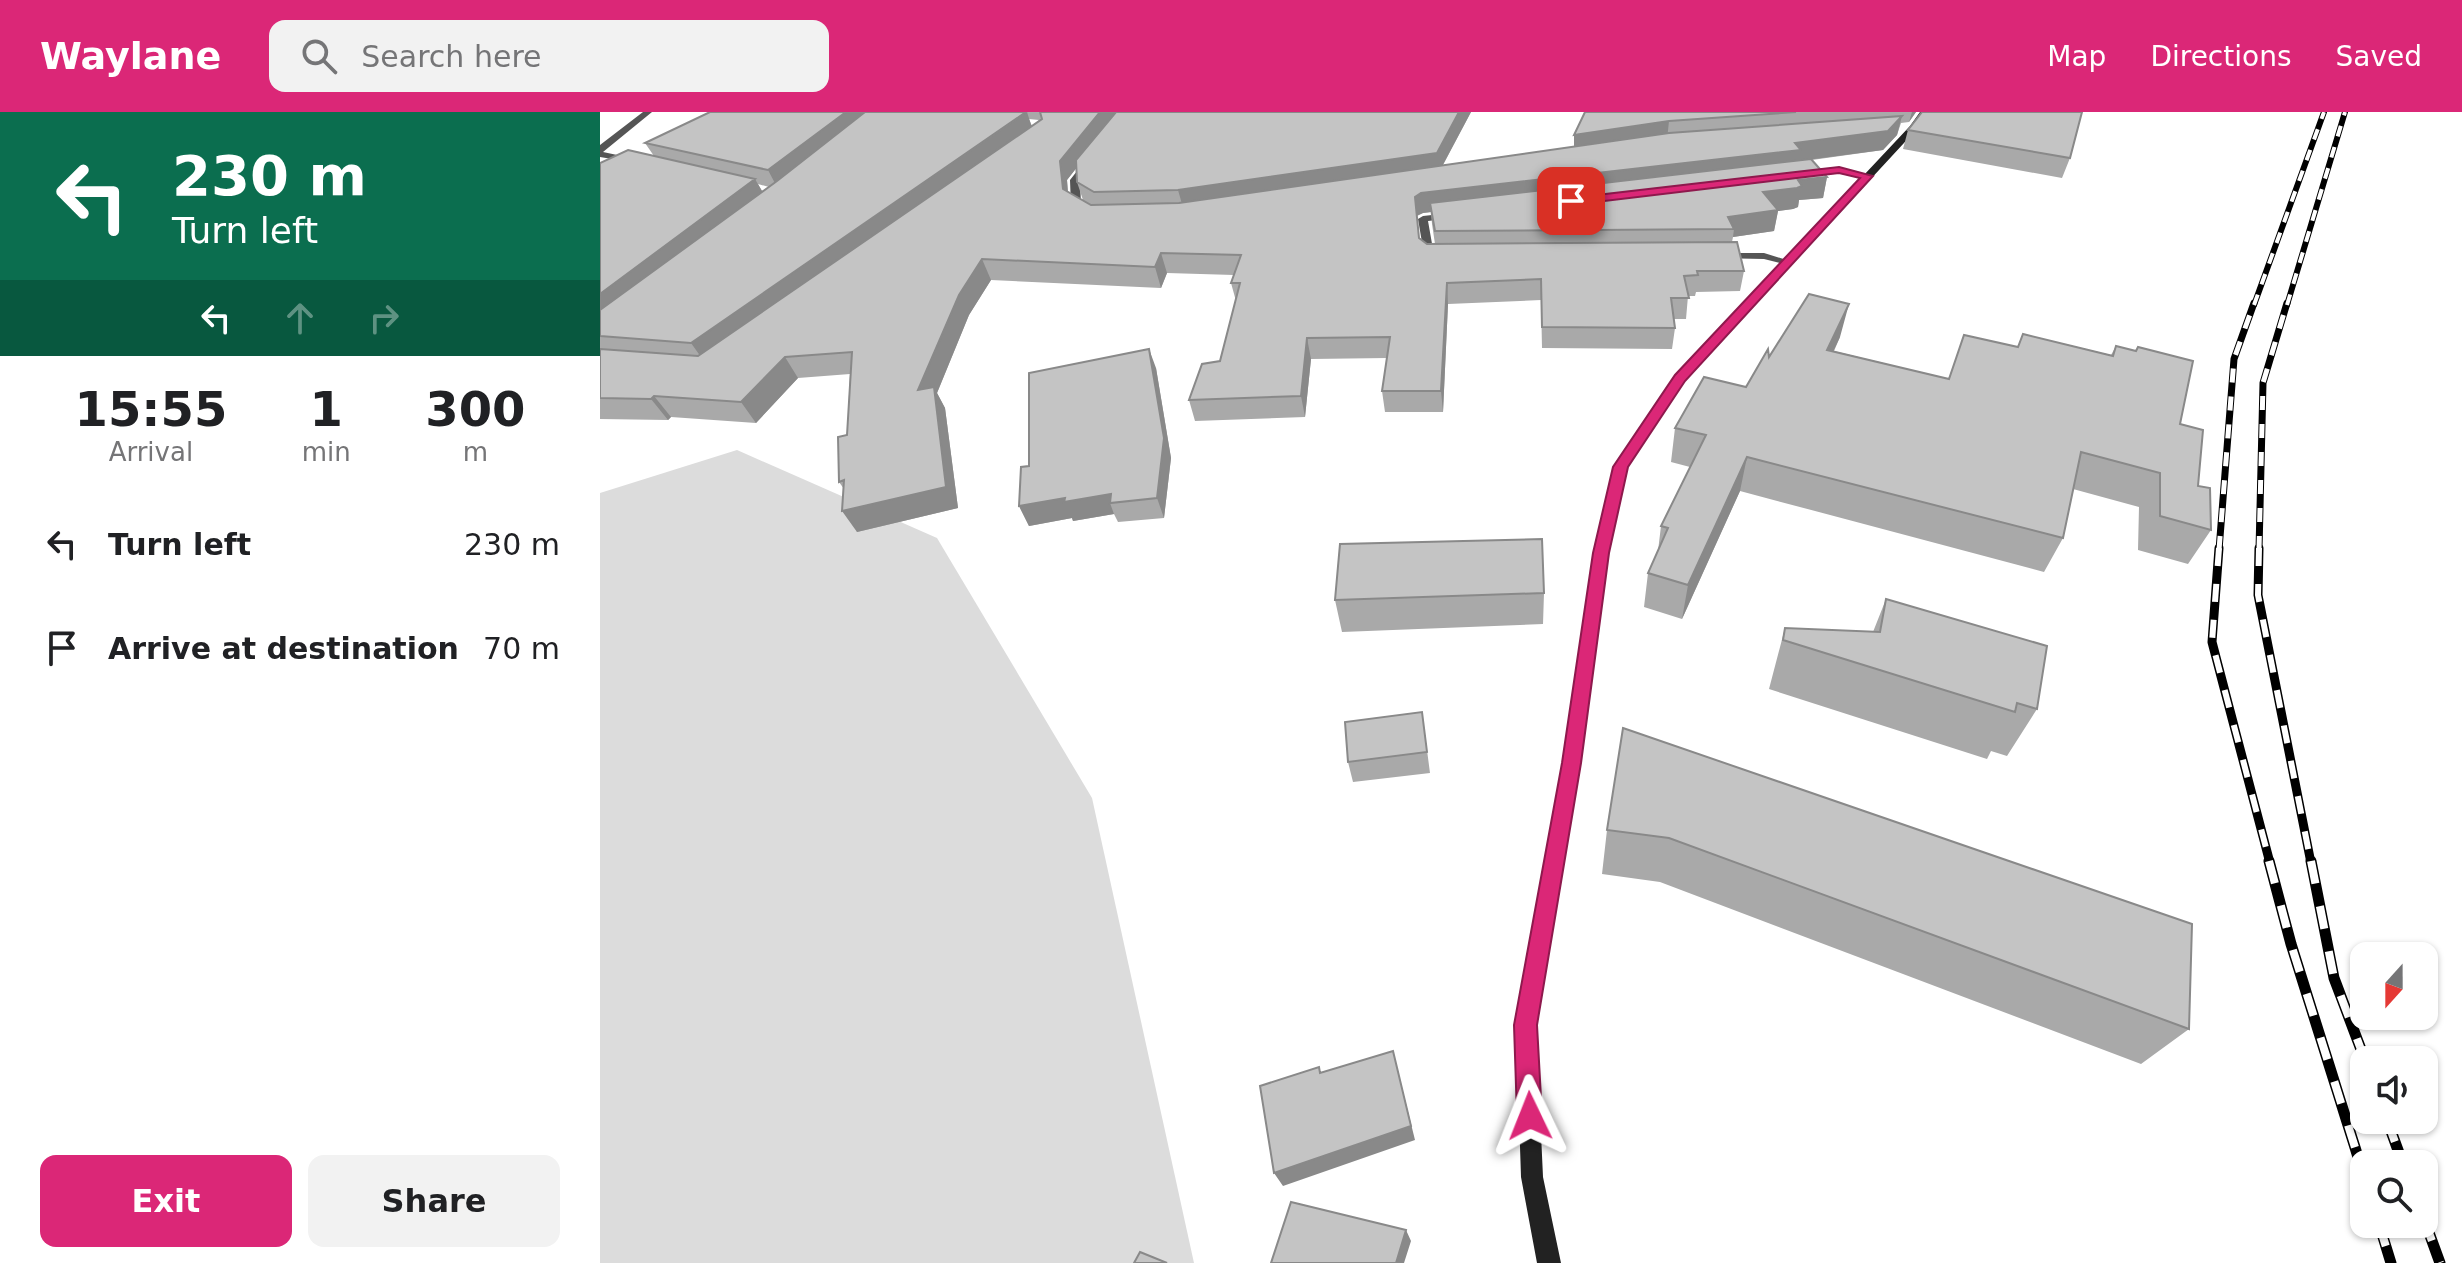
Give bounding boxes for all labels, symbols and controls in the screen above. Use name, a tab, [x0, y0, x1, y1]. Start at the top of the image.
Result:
search box	[269, 20, 829, 92]
text: Waylane	[40, 34, 221, 78]
icon: search	[297, 34, 341, 78]
text: Search here	[361, 39, 542, 74]
text: Map	[2047, 40, 2106, 73]
text: Directions	[2150, 40, 2291, 73]
text: Saved	[2335, 40, 2422, 73]
text: 230 m	[172, 143, 367, 208]
icon: left	[40, 144, 144, 248]
pin	[1537, 167, 1605, 235]
icon: arrive	[1549, 179, 1593, 223]
text: Turn left	[172, 210, 318, 251]
icon: left	[194, 296, 238, 340]
icon: ahead	[278, 296, 322, 340]
icon: right	[362, 296, 406, 340]
text: 15:55	[74, 381, 227, 437]
text: 1	[310, 381, 343, 437]
text: 300	[425, 381, 525, 437]
text: Arrival	[109, 437, 193, 467]
text: min	[302, 437, 351, 467]
text: m	[463, 437, 488, 467]
icon: left	[40, 522, 84, 566]
text: Turn left	[108, 527, 251, 562]
text: 230 m	[464, 527, 560, 562]
icon: arrive	[40, 626, 84, 670]
text: Arrive at destination	[108, 631, 459, 666]
text: 70 m	[483, 631, 560, 666]
north arrow	[2350, 942, 2438, 1030]
map controls	[2350, 942, 2438, 1238]
button: sound	[2350, 1046, 2438, 1134]
position arrow	[1488, 1074, 1572, 1158]
button: search	[2350, 1150, 2438, 1238]
button: Exit	[40, 1155, 292, 1247]
button: Share	[308, 1155, 560, 1247]

